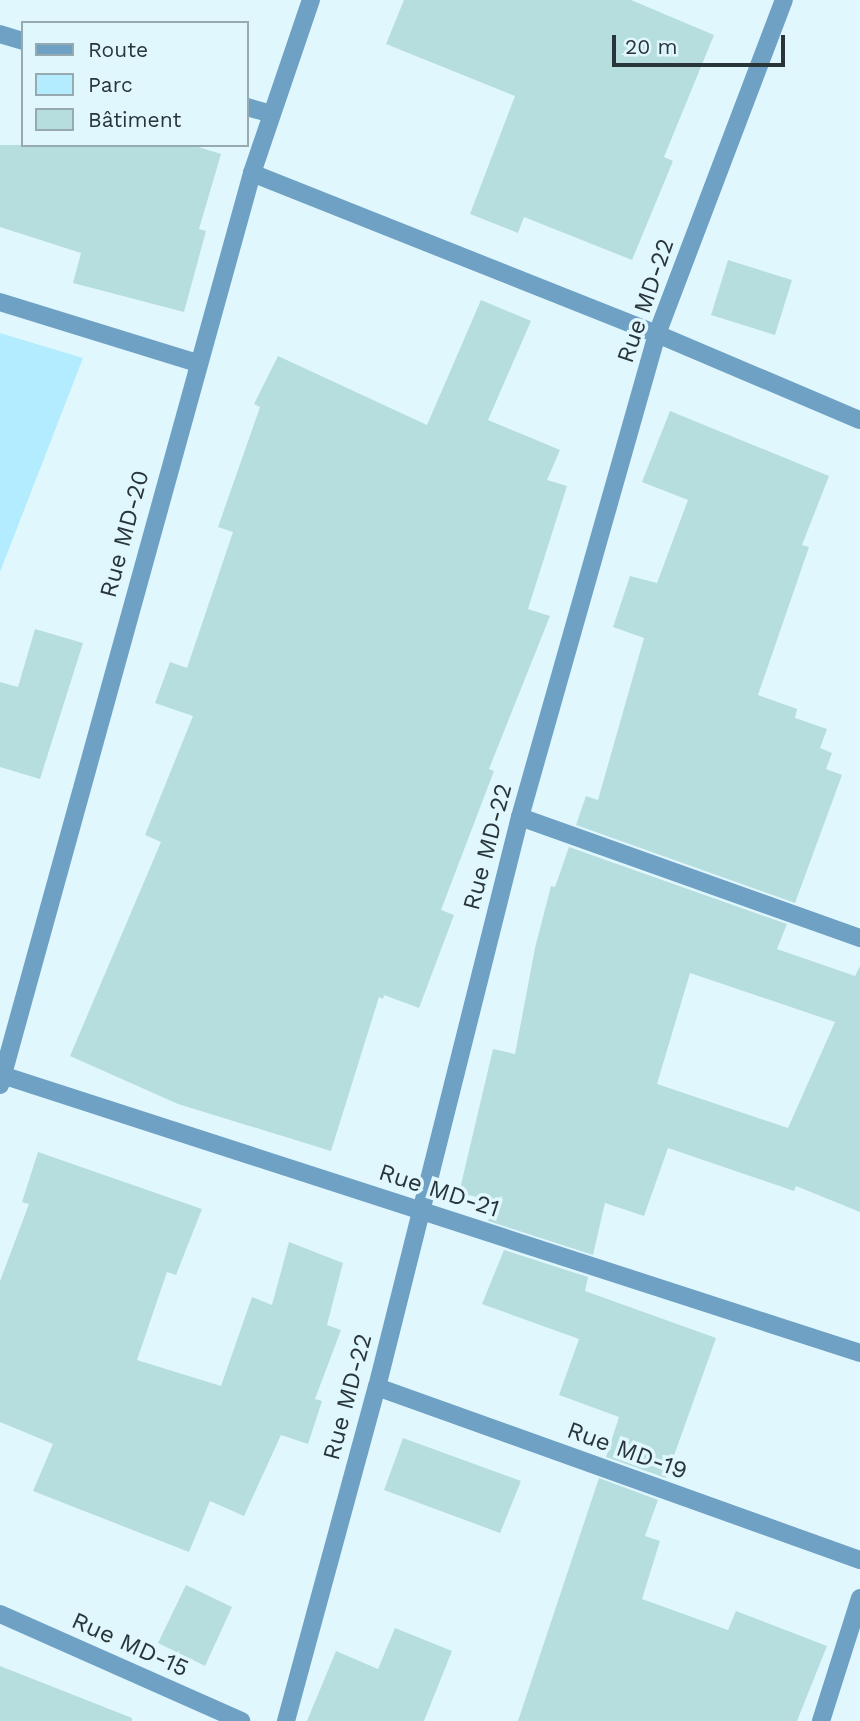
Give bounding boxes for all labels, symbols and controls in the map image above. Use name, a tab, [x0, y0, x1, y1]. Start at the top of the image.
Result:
legend	[21, 21, 248, 147]
scale bar	[615, 21, 788, 65]
text: 20 m	[625, 34, 677, 59]
text: Route	[88, 37, 148, 62]
text: Parc	[88, 72, 133, 97]
text: Bâtiment	[88, 107, 181, 132]
street label: Rue MD-22	[611, 235, 681, 367]
street label: Rue MD-20	[94, 467, 156, 601]
street label: Rue MD-22	[457, 781, 519, 913]
street label: Rue MD-21	[375, 1158, 503, 1224]
street label: Rue MD-22	[317, 1331, 379, 1463]
street label: Rue MD-19	[563, 1416, 691, 1486]
street label: Rue MD-15	[67, 1606, 193, 1684]

